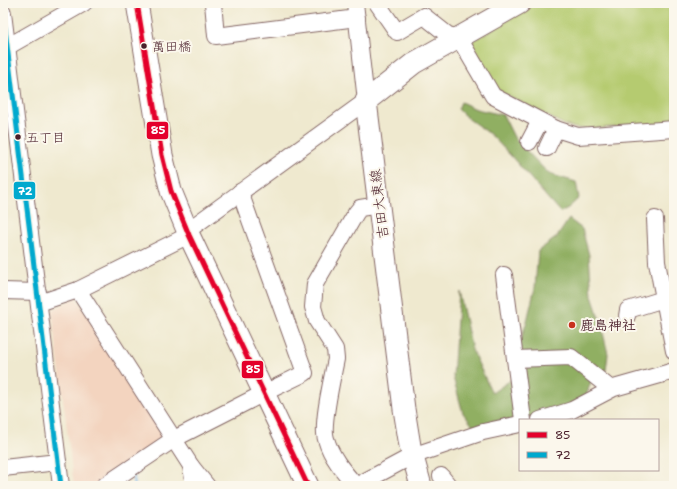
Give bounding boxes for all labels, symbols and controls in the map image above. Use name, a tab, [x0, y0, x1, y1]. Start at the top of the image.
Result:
place label: 萬田橋	[152, 38, 191, 55]
marker: 萬田橋	[139, 41, 149, 51]
line badge: 85	[146, 121, 169, 140]
text: 85	[151, 123, 165, 138]
place label: 五丁目	[26, 129, 65, 146]
marker: 五丁目	[13, 132, 23, 142]
street label: 吉田大東線	[366, 168, 392, 240]
line badge: 72	[13, 181, 36, 200]
text: 72	[18, 184, 33, 199]
place label: 鹿島神社	[580, 316, 636, 334]
marker: 鹿島神社	[567, 320, 577, 330]
line badge: 85	[241, 360, 264, 379]
text: 85	[246, 362, 260, 377]
legend	[519, 419, 659, 471]
text: 85	[555, 427, 570, 443]
text: 72	[555, 447, 571, 463]

